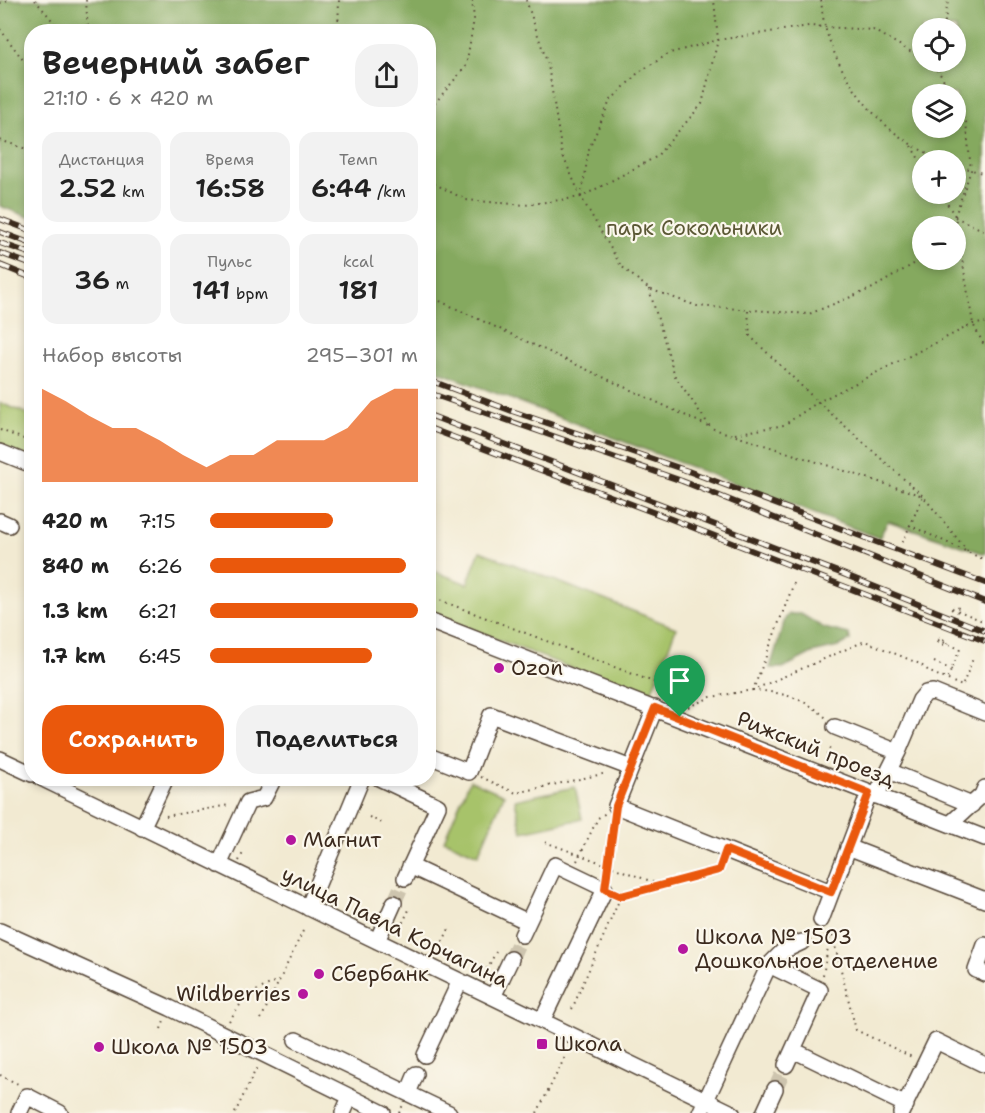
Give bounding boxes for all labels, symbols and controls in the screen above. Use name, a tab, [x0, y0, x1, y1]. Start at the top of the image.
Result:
map controls	[912, 18, 966, 270]
button: locate	[912, 18, 966, 72]
text: Вечерний забег	[42, 40, 310, 85]
button: share	[355, 44, 418, 107]
button: layers	[912, 84, 966, 138]
text: 21:10 · 6 × 420 m	[42, 85, 214, 111]
text: Дистанция	[59, 149, 145, 170]
text: Время	[206, 149, 254, 170]
text: Темп	[339, 149, 378, 170]
button: +	[912, 150, 966, 204]
text: 2.52	[59, 170, 117, 205]
text: 16:58	[195, 170, 265, 205]
text: 6:44	[311, 170, 372, 205]
text: km	[117, 181, 145, 202]
text: /km	[372, 181, 406, 202]
park label: парк Сокольники	[606, 214, 782, 242]
button: −	[912, 216, 966, 270]
text: Пульс	[208, 251, 252, 272]
text: kcal	[343, 251, 374, 272]
text: 36	[74, 262, 110, 297]
text: 141	[192, 272, 231, 307]
text: 181	[338, 272, 378, 307]
text: m	[110, 273, 129, 294]
text: bpm	[231, 283, 268, 304]
text: Набор высоты	[42, 342, 182, 368]
text: 295–301 m	[306, 342, 418, 368]
text: 420 m	[42, 508, 108, 534]
text: 7:15	[138, 508, 176, 534]
text: 840 m	[42, 553, 109, 579]
text: 6:26	[138, 553, 183, 579]
text: 1.3 km	[42, 598, 108, 624]
text: 6:21	[138, 598, 177, 624]
text: 1.7 km	[42, 643, 106, 669]
text: 6:45	[138, 643, 181, 669]
place label: Ozon	[511, 654, 563, 682]
pin	[654, 655, 705, 717]
marker: Ozon	[492, 661, 506, 675]
icon: arrive	[663, 664, 696, 697]
button: Сохранить	[42, 705, 224, 774]
button: Поделиться	[236, 705, 418, 774]
street label: Рижский проезд	[733, 705, 899, 793]
place label: Магнит	[303, 826, 382, 854]
marker: Магнит	[284, 833, 298, 847]
street label: улица Павла Корчагина	[277, 860, 513, 994]
place label: Школа № 1503 Дошкольное отделение	[695, 923, 938, 975]
marker: Школа № 1503 Дошкольное отделение	[676, 942, 690, 956]
place label: Сбербанк	[331, 960, 429, 988]
marker: Сбербанк	[312, 967, 326, 981]
place label: Wildberries	[176, 980, 291, 1008]
marker: Wildberries	[296, 987, 310, 1001]
place label: Школа	[554, 1030, 622, 1058]
place label: Школа № 1503	[111, 1033, 268, 1061]
marker: Школа	[535, 1037, 549, 1051]
marker: Школа № 1503	[92, 1040, 106, 1054]

